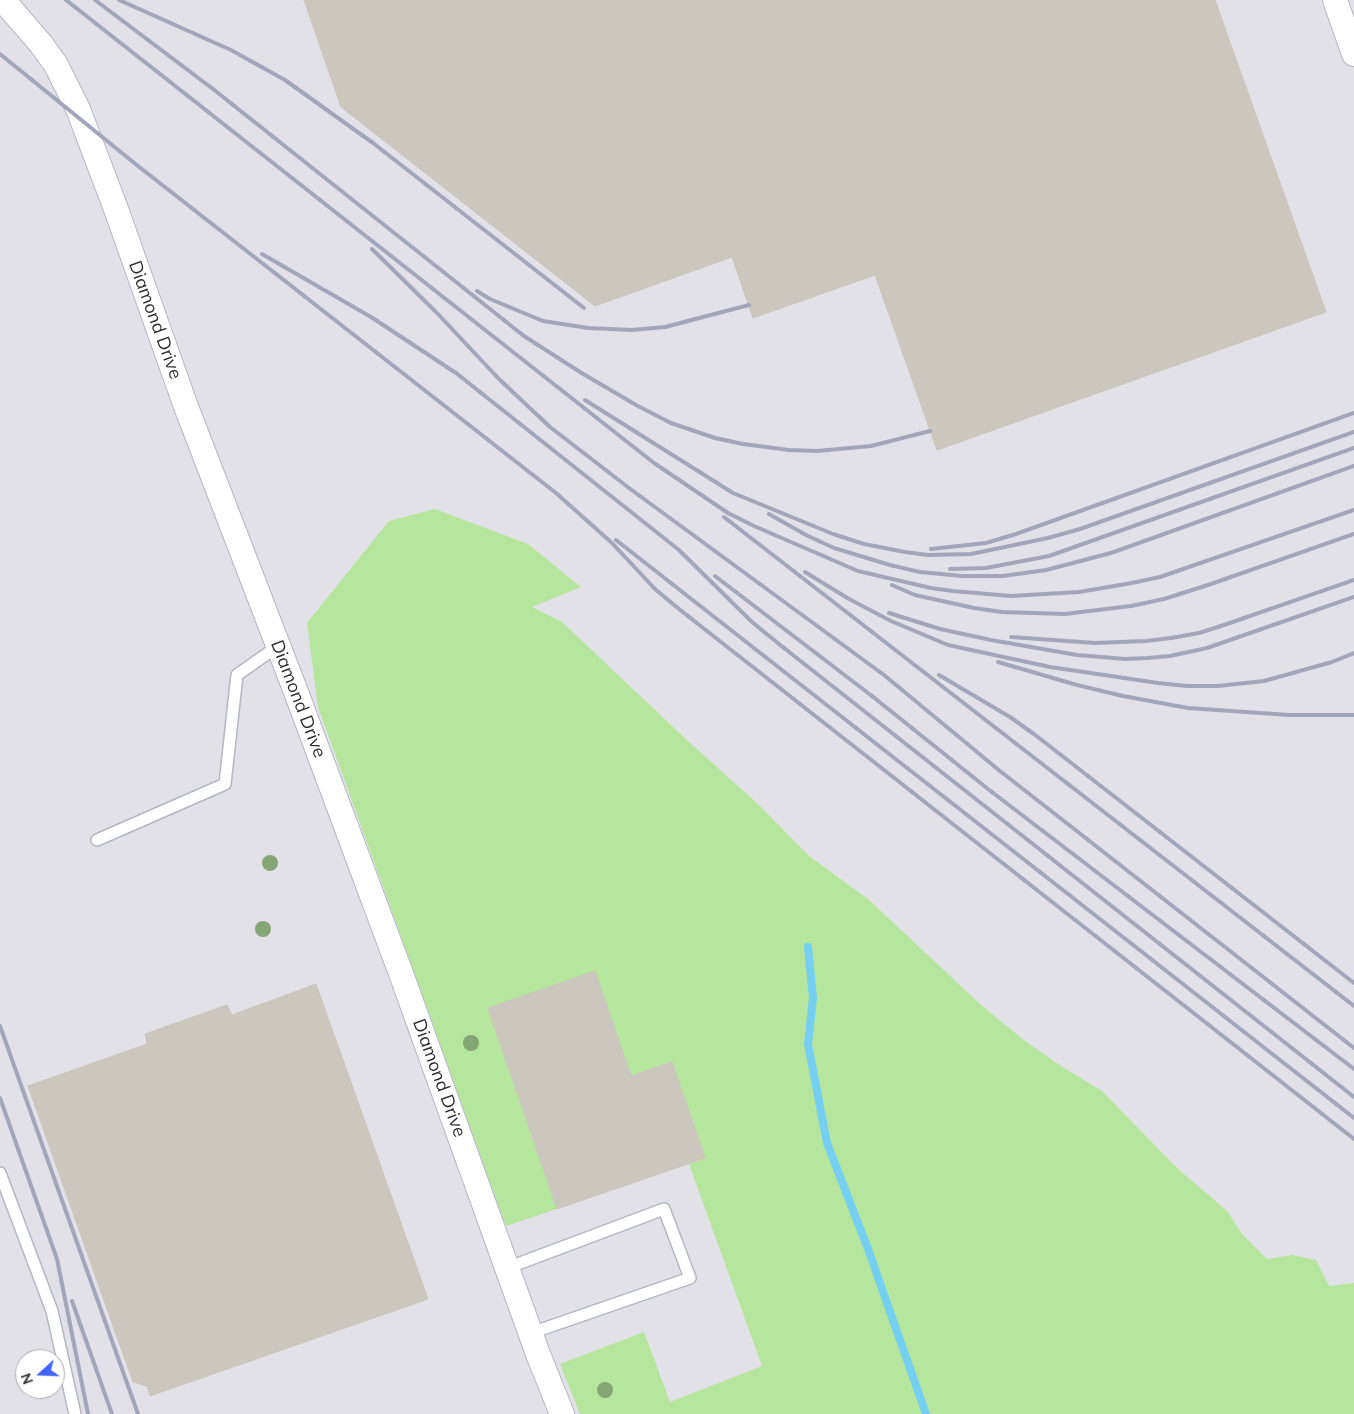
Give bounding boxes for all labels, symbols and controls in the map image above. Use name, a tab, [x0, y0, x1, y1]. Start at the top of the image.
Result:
street label: Diamond Drive	[124, 258, 186, 382]
street label: Diamond Drive	[266, 637, 330, 761]
street label: Diamond Drive	[408, 1016, 470, 1140]
north arrow	[15, 1349, 65, 1399]
text: N	[17, 1371, 37, 1387]

